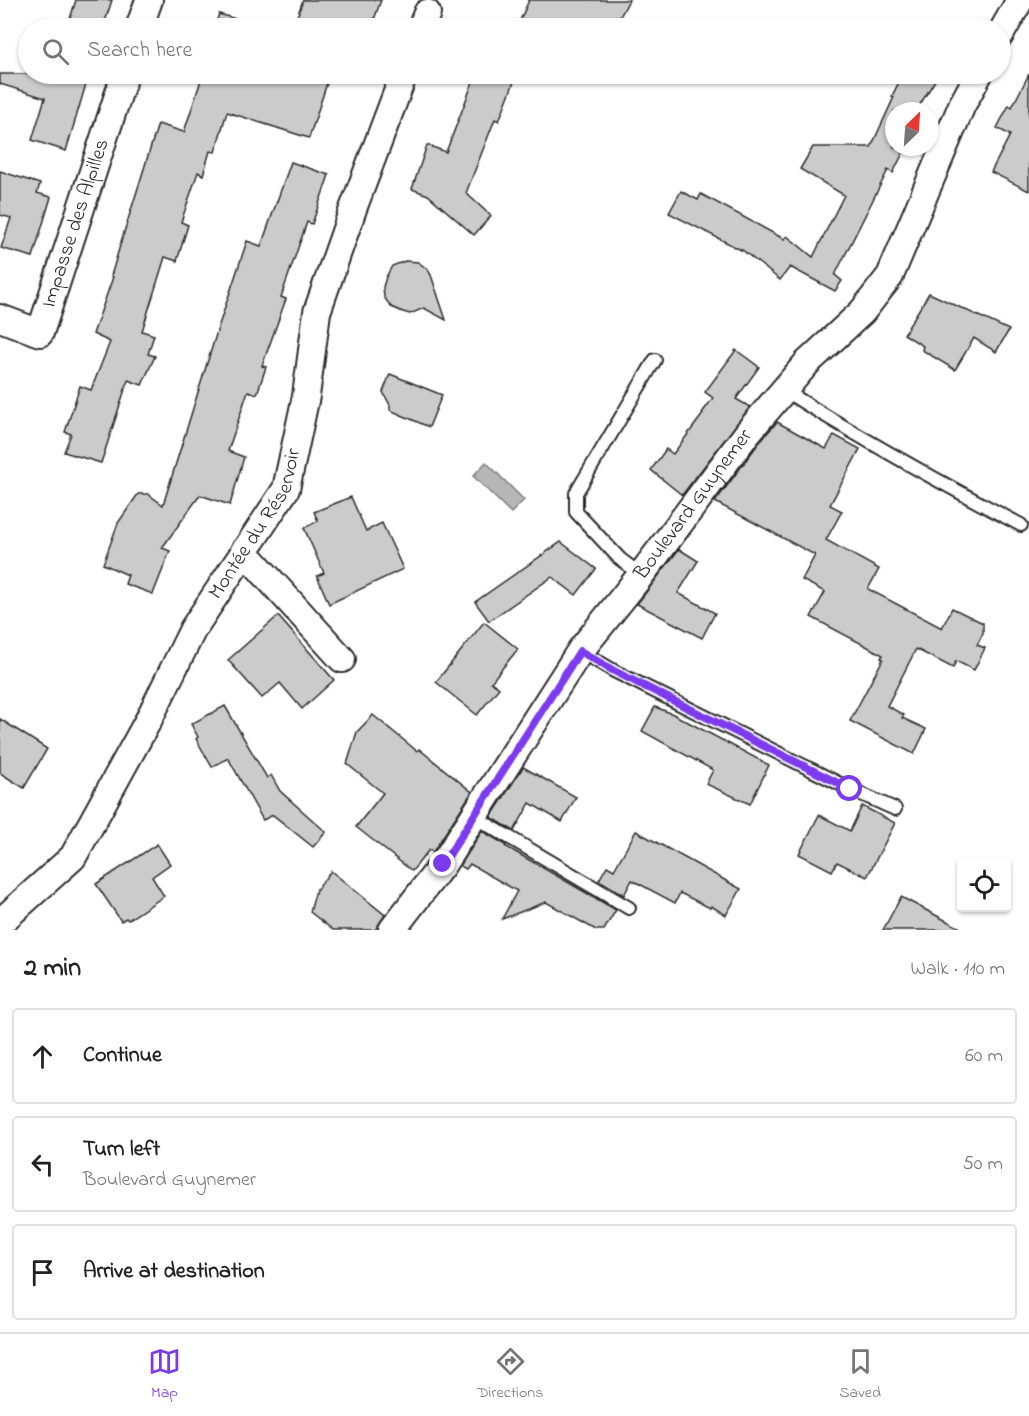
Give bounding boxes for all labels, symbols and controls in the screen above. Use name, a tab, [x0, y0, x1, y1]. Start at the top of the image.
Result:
search box	[18, 18, 1011, 84]
icon: search	[39, 35, 72, 68]
text: Search here	[87, 35, 192, 67]
north arrow	[885, 102, 939, 156]
street label: Impasse des Alpilles	[34, 135, 118, 312]
street label: Boulevard Guynemer	[627, 423, 761, 587]
street label: Montée du Réservoir	[201, 445, 309, 606]
route start	[836, 775, 862, 801]
route end	[429, 850, 455, 876]
map controls	[957, 858, 1011, 912]
button: locate	[957, 858, 1011, 912]
text: 2 min	[24, 950, 81, 988]
text: Walk · 110 m	[910, 955, 1005, 984]
icon: ahead	[26, 1040, 59, 1073]
text: Continue	[83, 1040, 162, 1072]
text: 60 m	[965, 1042, 1003, 1071]
text: Turn left	[83, 1134, 160, 1166]
icon: left	[26, 1148, 59, 1181]
text: 50 m	[962, 1150, 1003, 1179]
text: Boulevard Guynemer	[83, 1166, 256, 1195]
icon: arrive	[26, 1256, 59, 1289]
text: Arrive at destination	[83, 1256, 265, 1288]
tab: Map	[148, 1345, 181, 1405]
tab: Directions	[477, 1345, 543, 1405]
tab: Saved	[839, 1345, 881, 1405]

